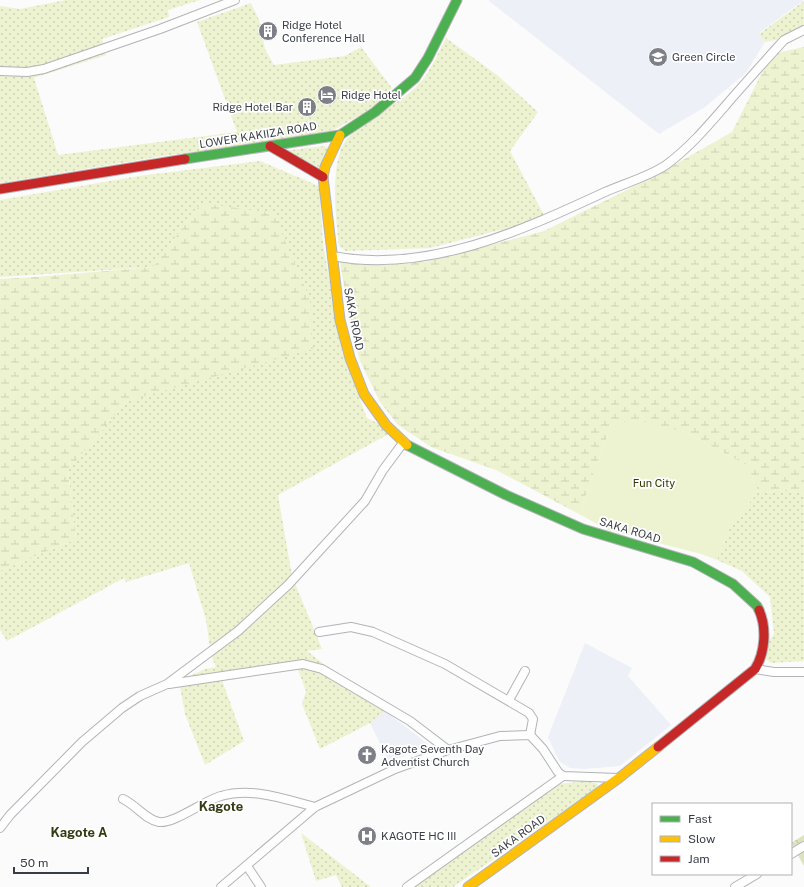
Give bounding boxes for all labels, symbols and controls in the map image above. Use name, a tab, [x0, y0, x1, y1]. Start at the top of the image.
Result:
place label: Ridge Hotel Conference Hall	[282, 19, 365, 44]
building icon: Ridge Hotel Conference Hall	[257, 20, 279, 42]
school or university icon: Green Circle	[647, 46, 669, 68]
place label: Green Circle	[672, 51, 736, 63]
hotel icon: Ridge Hotel	[316, 84, 338, 106]
place label: Ridge Hotel	[341, 89, 401, 101]
building icon: Ridge Hotel Bar	[296, 96, 318, 118]
place label: Ridge Hotel Bar	[212, 101, 293, 113]
street label: LOWER KAKIIZA ROAD	[198, 120, 318, 150]
street label: SAKA ROAD	[342, 287, 366, 352]
park label: Fun City	[633, 477, 675, 489]
street label: SAKA ROAD	[598, 515, 663, 545]
place label: Kagote Seventh Day Adventist Church	[381, 743, 484, 768]
church icon: Kagote Seventh Day Adventist Church	[356, 744, 378, 766]
district label: Kagote	[199, 799, 243, 814]
legend	[652, 803, 792, 875]
street label: SAKA ROAD	[489, 812, 548, 860]
text: Fast	[688, 812, 713, 826]
district label: Kagote A	[51, 825, 108, 840]
hospital icon: KAGOTE HC III	[356, 825, 378, 847]
place label: KAGOTE HC III	[381, 830, 456, 842]
text: Slow	[688, 832, 716, 846]
scale bar	[14, 849, 88, 875]
text: Jam	[688, 852, 710, 866]
text: 50 m	[20, 856, 48, 870]

